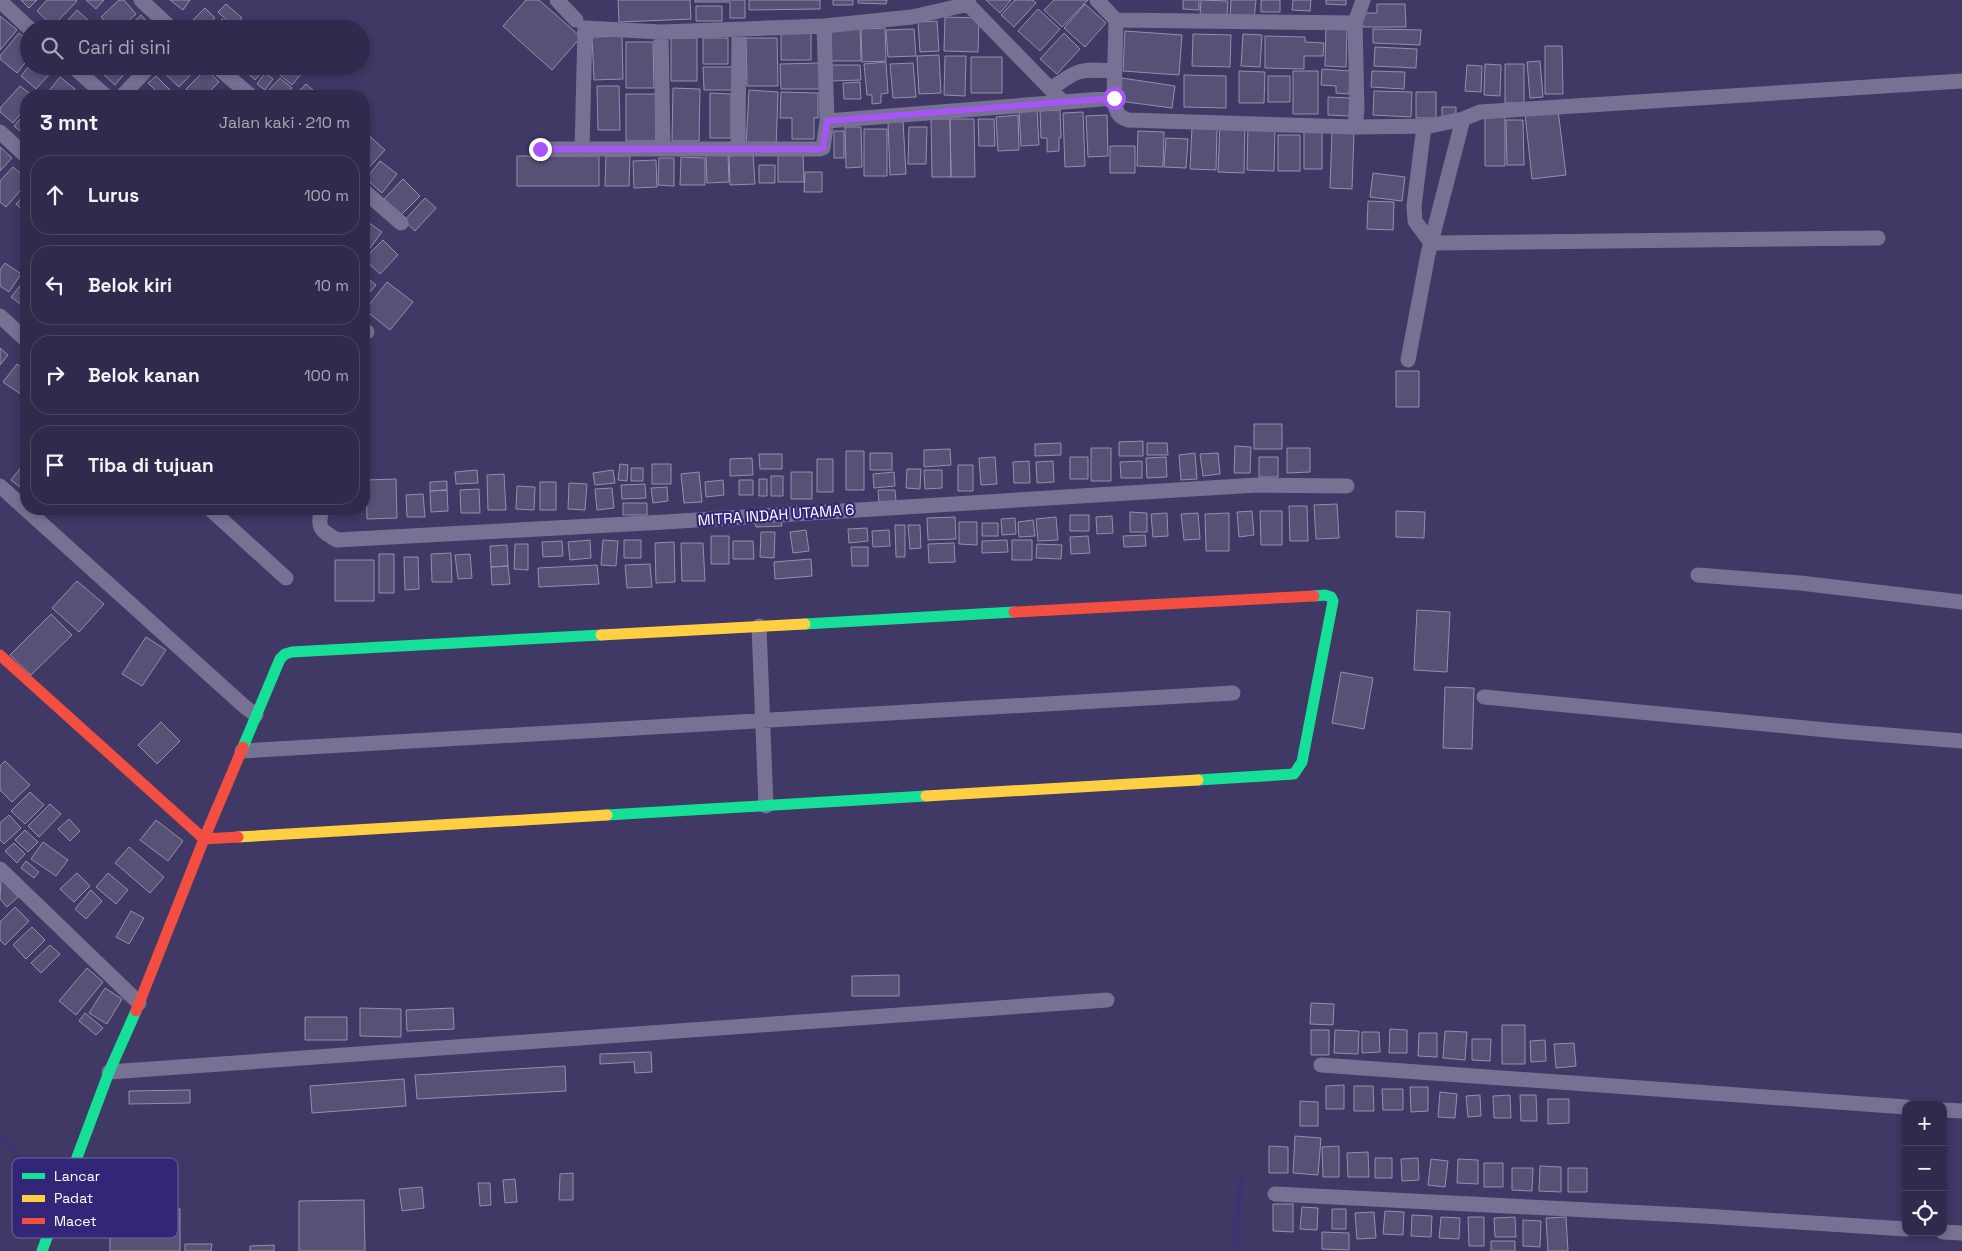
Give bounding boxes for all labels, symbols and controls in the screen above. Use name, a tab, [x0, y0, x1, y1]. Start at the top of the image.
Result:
search box	[20, 20, 370, 75]
icon: search	[38, 34, 66, 62]
text: Cari di sini	[78, 35, 171, 60]
route start	[1103, 87, 1126, 110]
text: 3 mnt	[40, 109, 98, 136]
text: Jalan kaki · 210 m	[219, 112, 350, 133]
route end	[529, 138, 552, 161]
icon: ahead	[41, 181, 69, 209]
text: Lurus	[88, 183, 139, 208]
text: 100 m	[304, 185, 349, 206]
icon: left	[41, 271, 69, 299]
text: Belok kiri	[88, 273, 172, 298]
text: 10 m	[314, 275, 349, 296]
icon: right	[41, 361, 69, 389]
text: Belok kanan	[88, 363, 200, 388]
text: 100 m	[304, 365, 349, 386]
icon: arrive	[41, 451, 69, 479]
text: Tiba di tujuan	[88, 453, 214, 478]
street label: MITRA INDAH UTAMA 6	[697, 500, 855, 529]
map controls	[1902, 1101, 1947, 1236]
button: +	[1902, 1101, 1947, 1146]
button: −	[1902, 1146, 1947, 1191]
legend	[12, 1158, 178, 1238]
text: Lancar	[54, 1167, 100, 1185]
text: Padat	[54, 1189, 93, 1207]
button: locate	[1902, 1191, 1947, 1236]
text: Macet	[54, 1212, 97, 1230]

